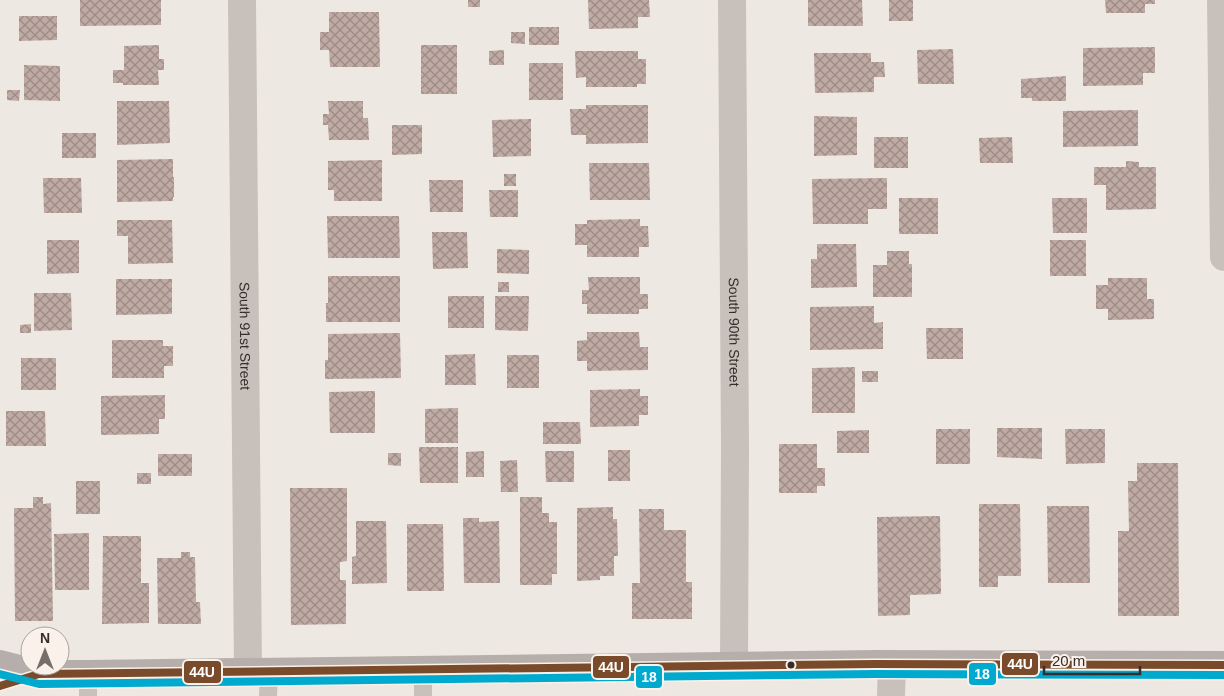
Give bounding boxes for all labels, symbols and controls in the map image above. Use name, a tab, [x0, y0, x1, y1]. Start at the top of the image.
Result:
street label: South 90th Street	[726, 277, 743, 387]
street label: South 91st Street	[237, 282, 253, 390]
north arrow	[20, 626, 70, 676]
text: N	[40, 630, 50, 646]
scale bar	[1044, 644, 1140, 676]
line badge: 44U	[1001, 652, 1039, 676]
text: 20 m	[1052, 652, 1085, 669]
line badge: 44U	[592, 655, 630, 679]
text: 44U	[1007, 656, 1033, 672]
text: 44U	[598, 659, 624, 675]
line badge: 44U	[183, 660, 222, 684]
unlabelled marker	[786, 660, 796, 670]
line badge: 18	[968, 662, 997, 686]
text: 44U	[189, 664, 215, 680]
line badge: 18	[635, 665, 663, 689]
text: 18	[974, 666, 990, 682]
text: 18	[641, 669, 657, 685]

